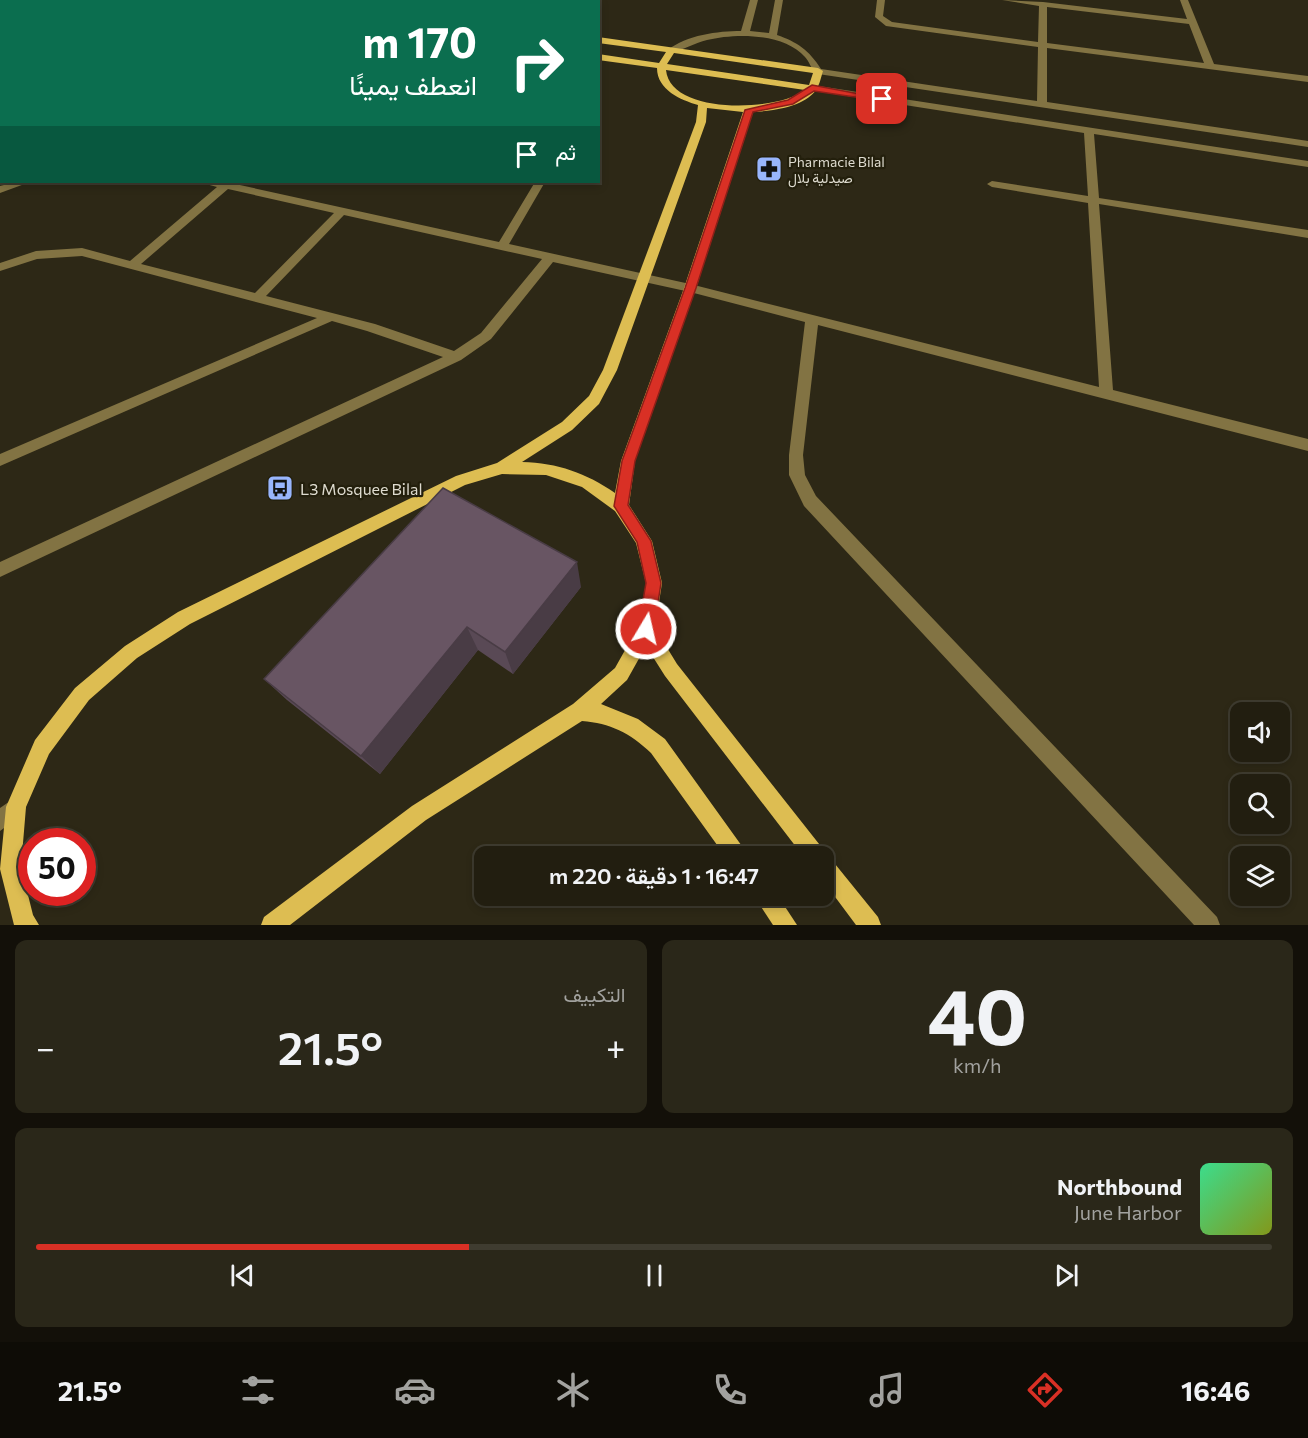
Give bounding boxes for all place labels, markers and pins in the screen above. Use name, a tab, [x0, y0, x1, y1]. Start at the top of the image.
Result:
pin	[856, 73, 907, 124]
place label: Pharmacie Bilal صيدلية بلال	[788, 153, 885, 188]
pharmacy icon: Pharmacie Bilal صيدلية بلال	[754, 154, 784, 184]
bus stop icon: L3 Mosquee Bilal	[265, 473, 295, 503]
place label: L3 Mosquee Bilal	[300, 479, 422, 498]

